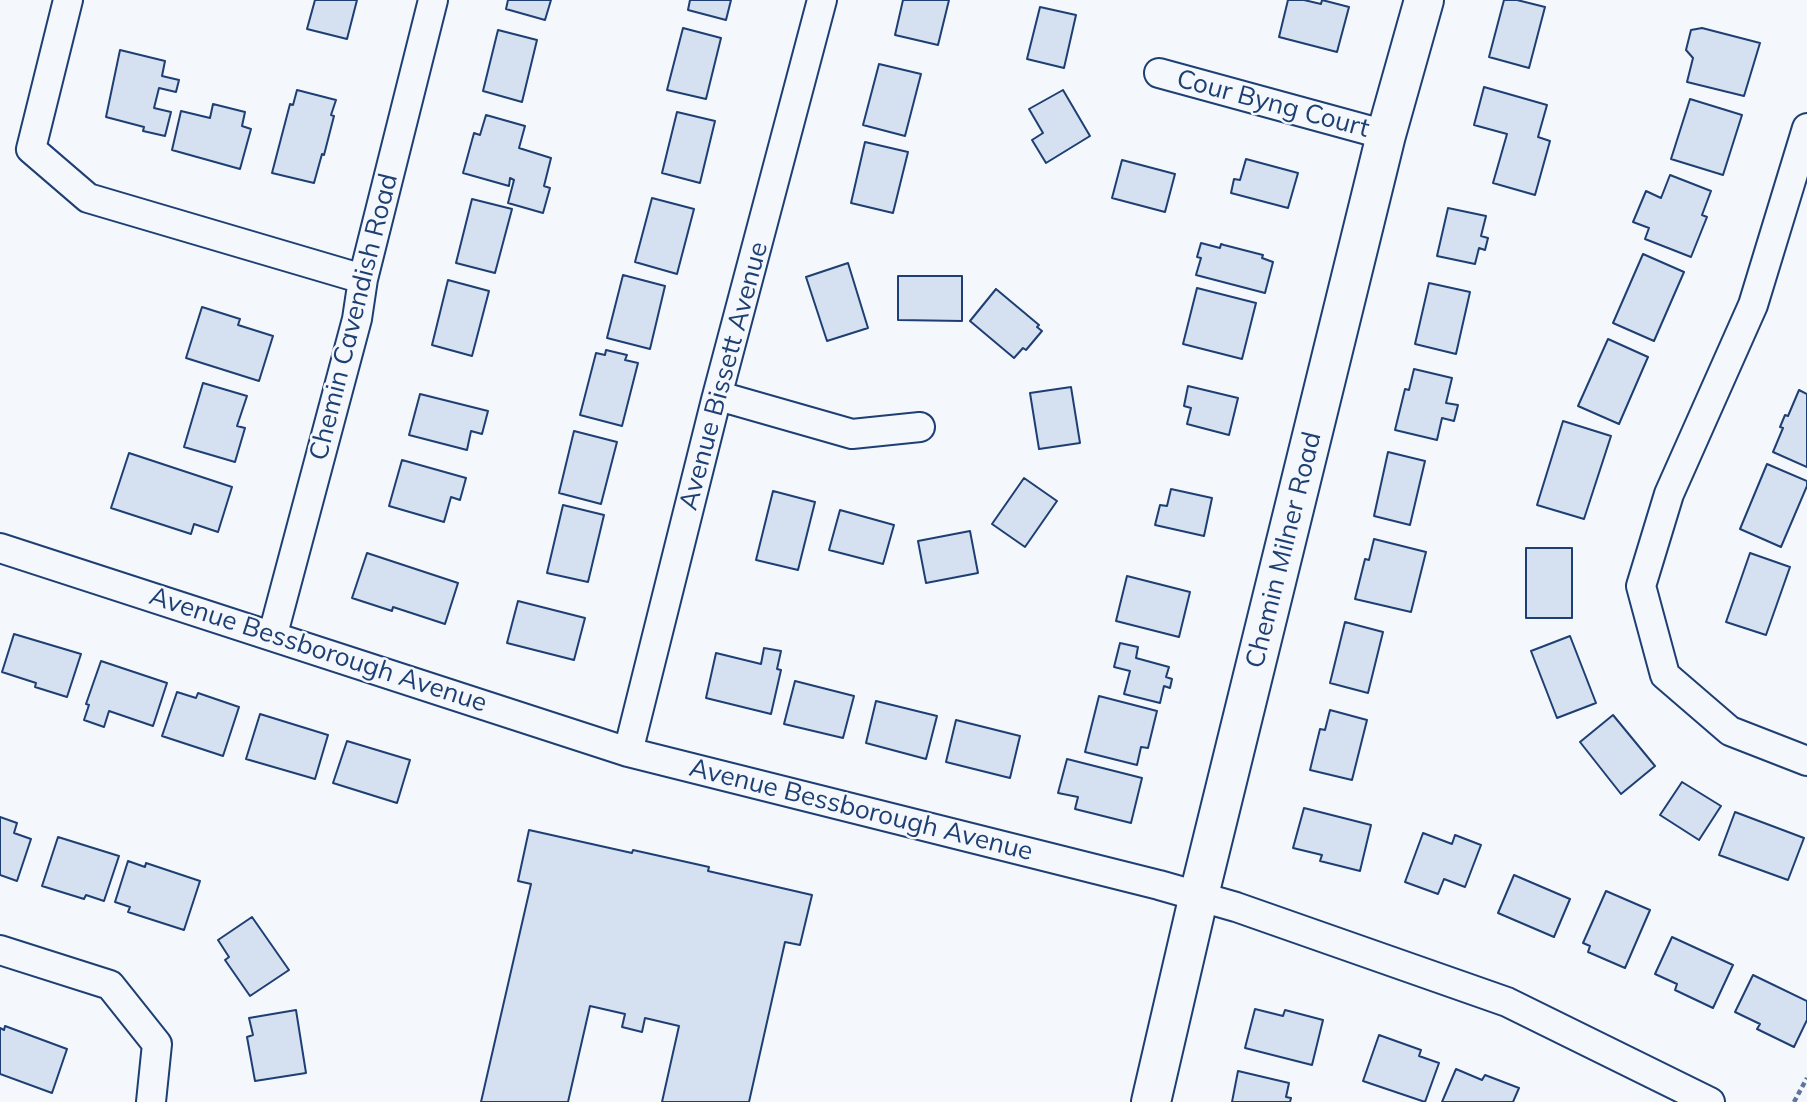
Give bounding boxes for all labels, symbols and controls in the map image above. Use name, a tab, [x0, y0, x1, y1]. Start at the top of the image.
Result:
street label: Cour Byng Court	[1173, 63, 1373, 145]
street label: Chemin Cavendish Road	[303, 170, 405, 464]
street label: Avenue Bissett Avenue	[673, 238, 775, 514]
street label: Chemin Milner Road	[1240, 429, 1328, 671]
street label: Avenue Bessborough Avenue	[145, 581, 491, 719]
street label: Avenue Bessborough Avenue	[686, 752, 1036, 868]

